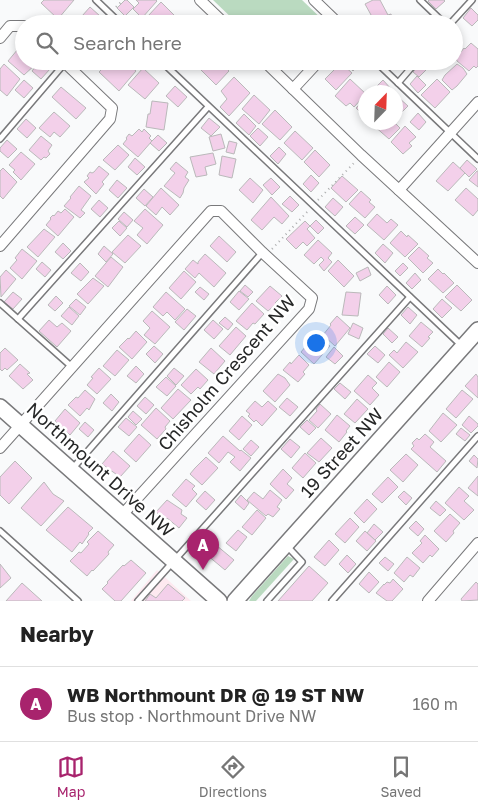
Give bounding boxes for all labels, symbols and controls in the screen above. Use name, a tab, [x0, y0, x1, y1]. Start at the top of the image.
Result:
search box	[15, 15, 463, 70]
icon: search	[33, 29, 61, 57]
text: Search here	[73, 31, 182, 54]
north arrow	[358, 85, 403, 130]
street label: Chisholm Crescent NW	[153, 290, 300, 455]
your location	[303, 330, 329, 356]
street label: Northmount Drive NW	[23, 397, 179, 541]
street label: 19 Street NW	[295, 403, 387, 502]
pin: A	[187, 529, 219, 570]
text: Nearby	[20, 621, 94, 647]
text: WB Northmount DR @ 19 ST NW	[67, 683, 364, 706]
text: A	[30, 694, 42, 714]
text: 160 m	[412, 694, 458, 714]
text: Bus stop · Northmount Drive NW	[67, 706, 316, 726]
tab: Map	[57, 753, 85, 800]
tab: Directions	[199, 753, 267, 800]
tab: Saved	[380, 753, 421, 800]

